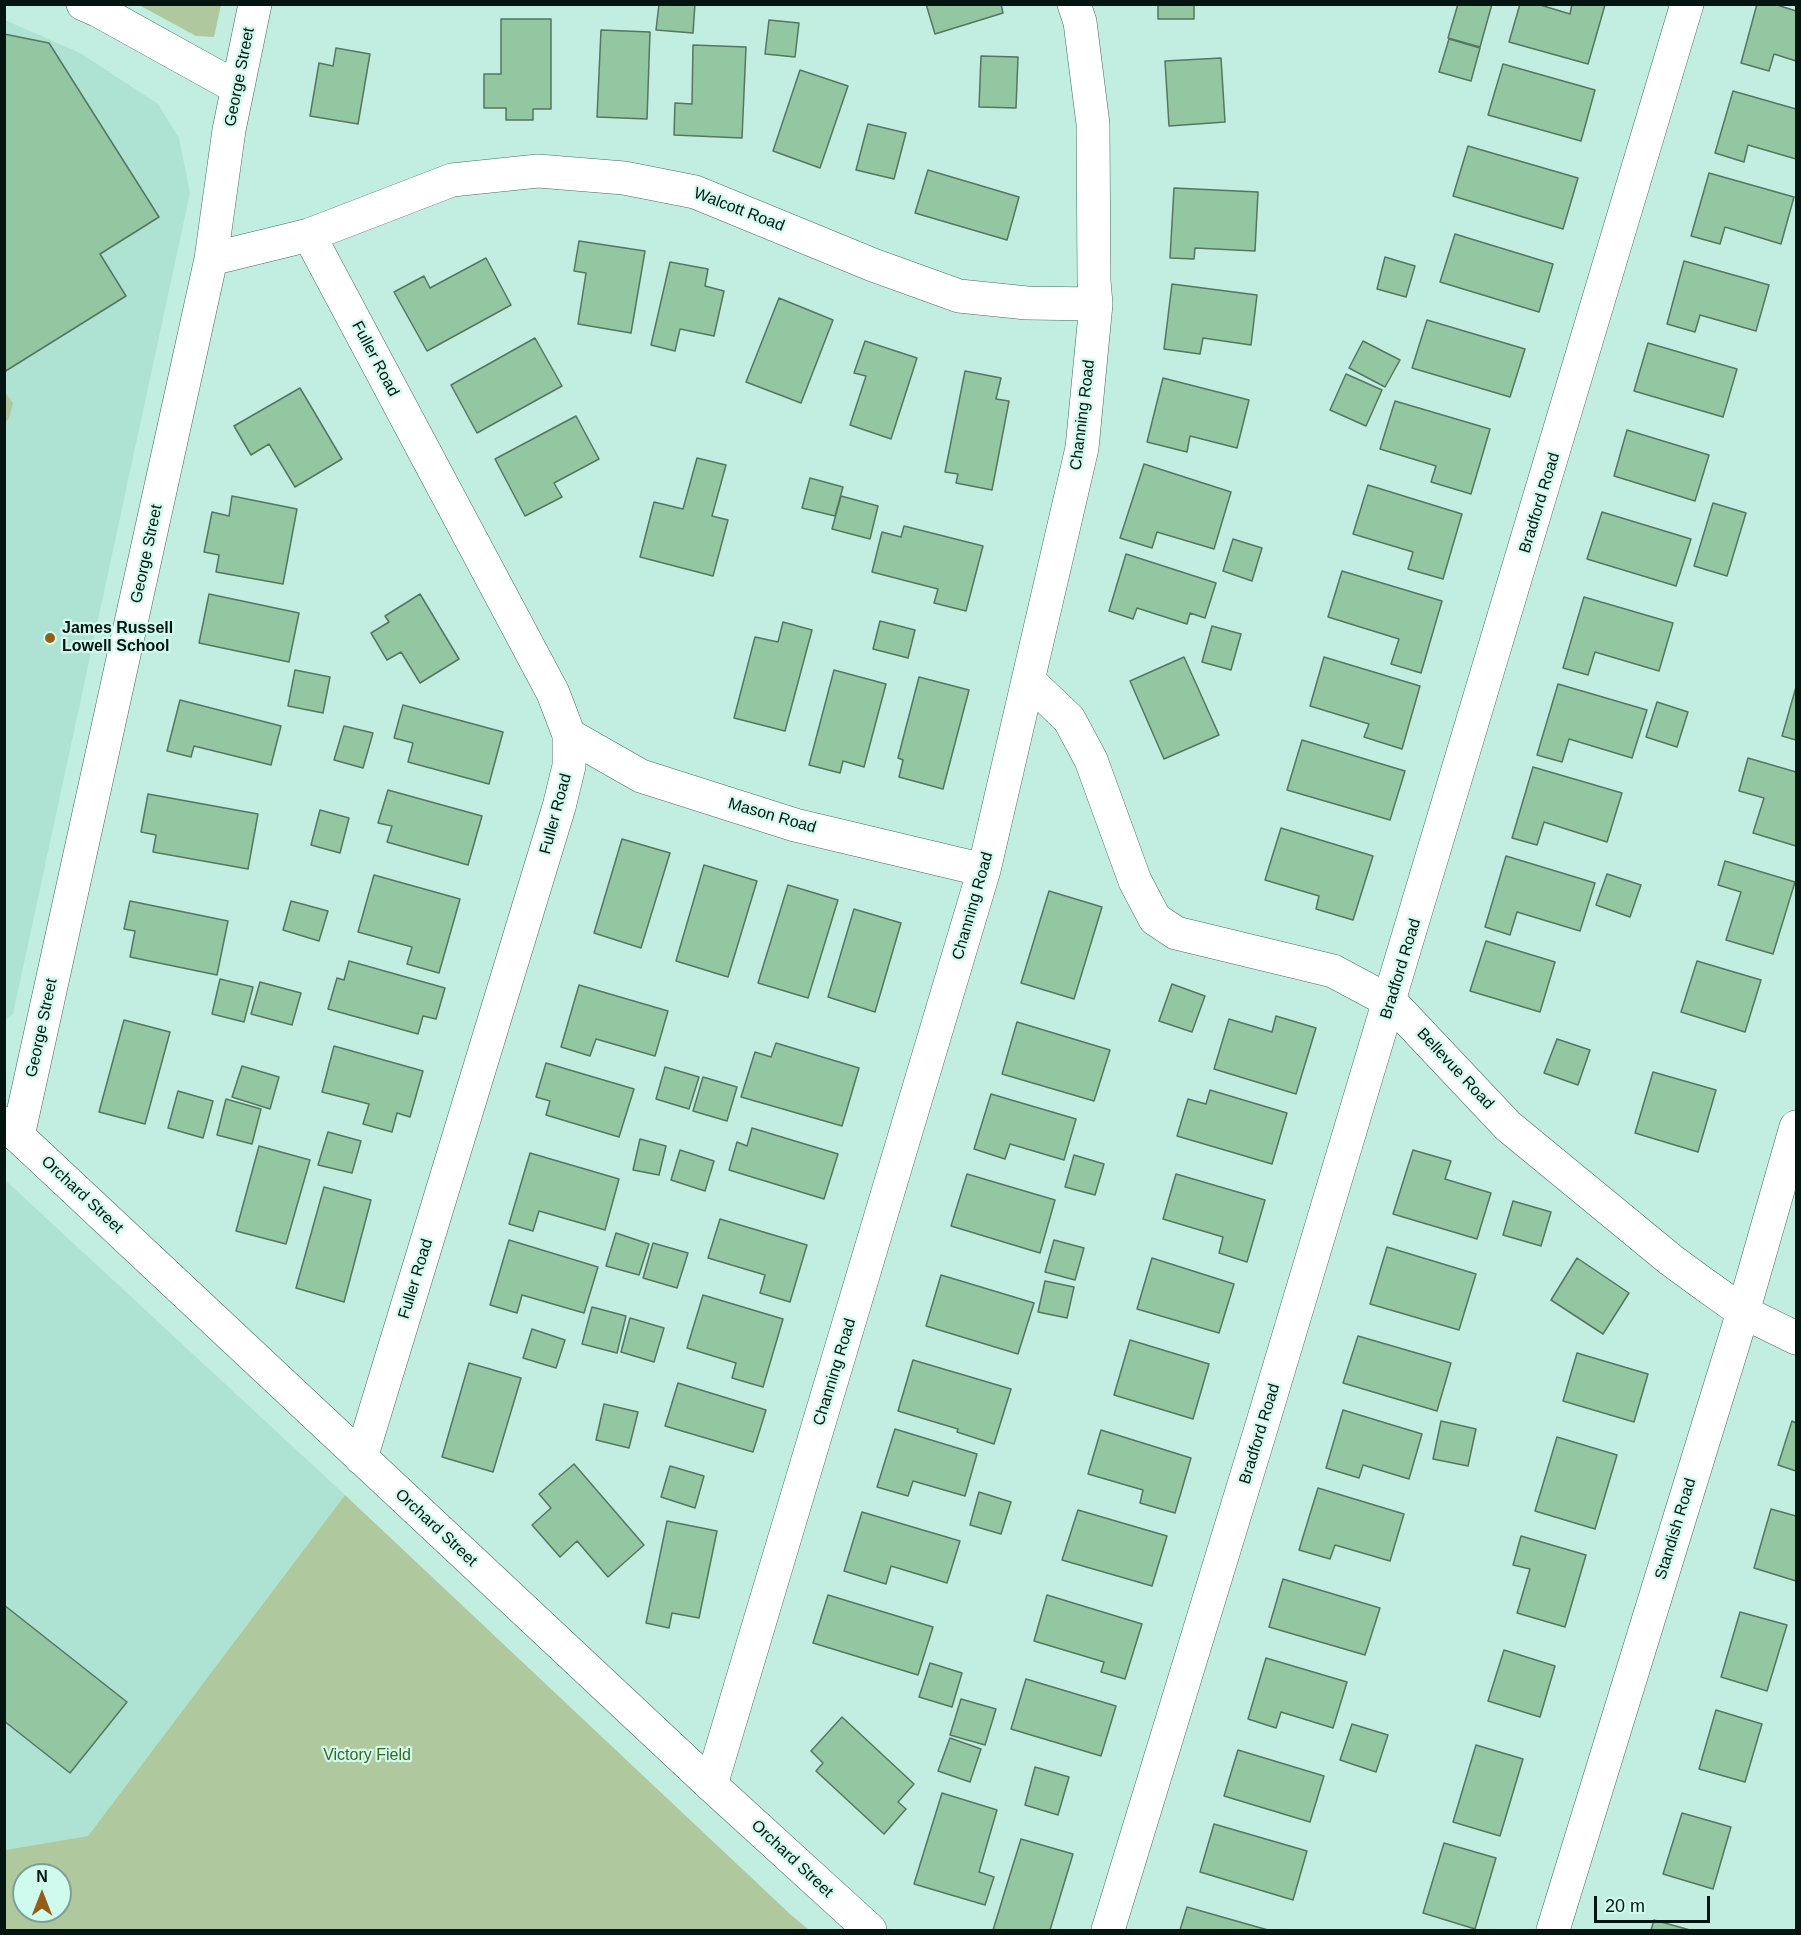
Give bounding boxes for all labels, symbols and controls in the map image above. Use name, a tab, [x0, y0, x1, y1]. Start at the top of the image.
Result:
street label: George Street	[221, 26, 259, 128]
street label: Walcott Road	[691, 184, 787, 236]
street label: Fuller Road	[347, 318, 403, 400]
street label: Channing Road	[1067, 359, 1099, 471]
street label: Bradford Road	[1516, 450, 1564, 556]
street label: George Street	[127, 503, 167, 605]
place label: James Russell Lowell School	[62, 619, 173, 657]
marker: James Russell Lowell School	[43, 631, 57, 645]
street label: Fuller Road	[536, 772, 576, 856]
street label: Mason Road	[726, 794, 818, 838]
street label: Channing Road	[948, 850, 998, 962]
street label: Bradford Road	[1377, 916, 1425, 1022]
street label: George Street	[22, 977, 62, 1079]
street label: Bellevue Road	[1412, 1024, 1498, 1114]
street label: Orchard Street	[37, 1152, 127, 1238]
street label: Fuller Road	[395, 1237, 437, 1321]
street label: Channing Road	[810, 1316, 860, 1428]
street label: Bradford Road	[1236, 1381, 1284, 1487]
street label: Standish Road	[1651, 1476, 1701, 1582]
street label: Orchard Street	[391, 1485, 481, 1571]
park label: Victory Field	[323, 1746, 411, 1766]
street label: Orchard Street	[747, 1816, 837, 1902]
north arrow	[12, 1863, 72, 1923]
text: N	[36, 1868, 48, 1885]
scale bar	[1597, 1884, 1712, 1922]
text: 20 m	[1605, 1896, 1645, 1916]

